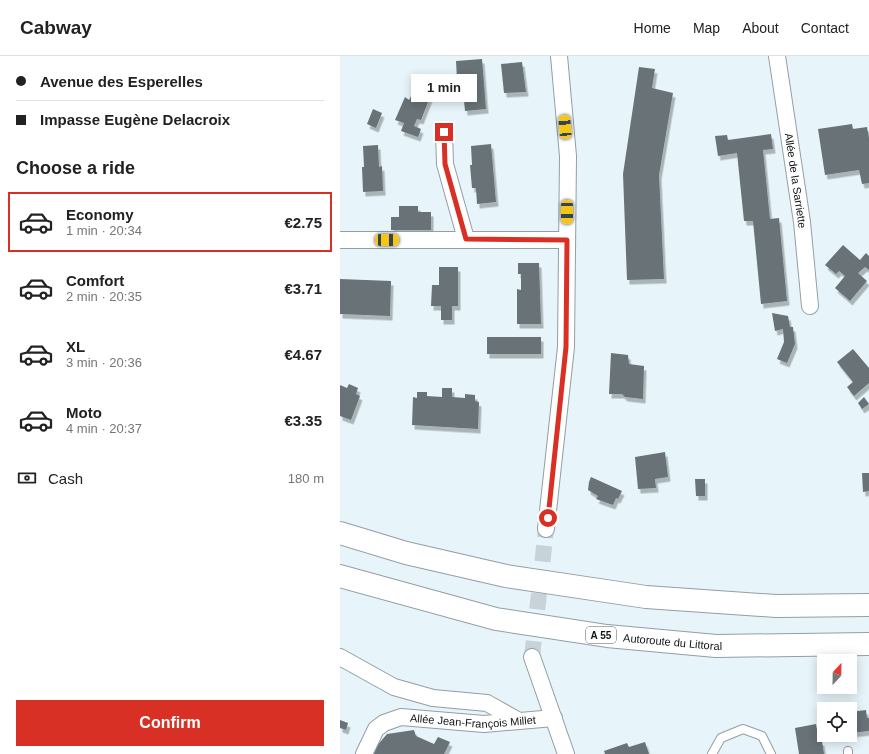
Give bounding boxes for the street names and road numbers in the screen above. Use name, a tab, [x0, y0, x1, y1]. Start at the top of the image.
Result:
street label: Allée de la Sarriette	[783, 132, 809, 229]
road number: A 55	[586, 627, 616, 643]
street label: Autoroute du Littoral	[623, 632, 722, 652]
street label: Allée Jean-François Millet	[410, 712, 536, 730]

